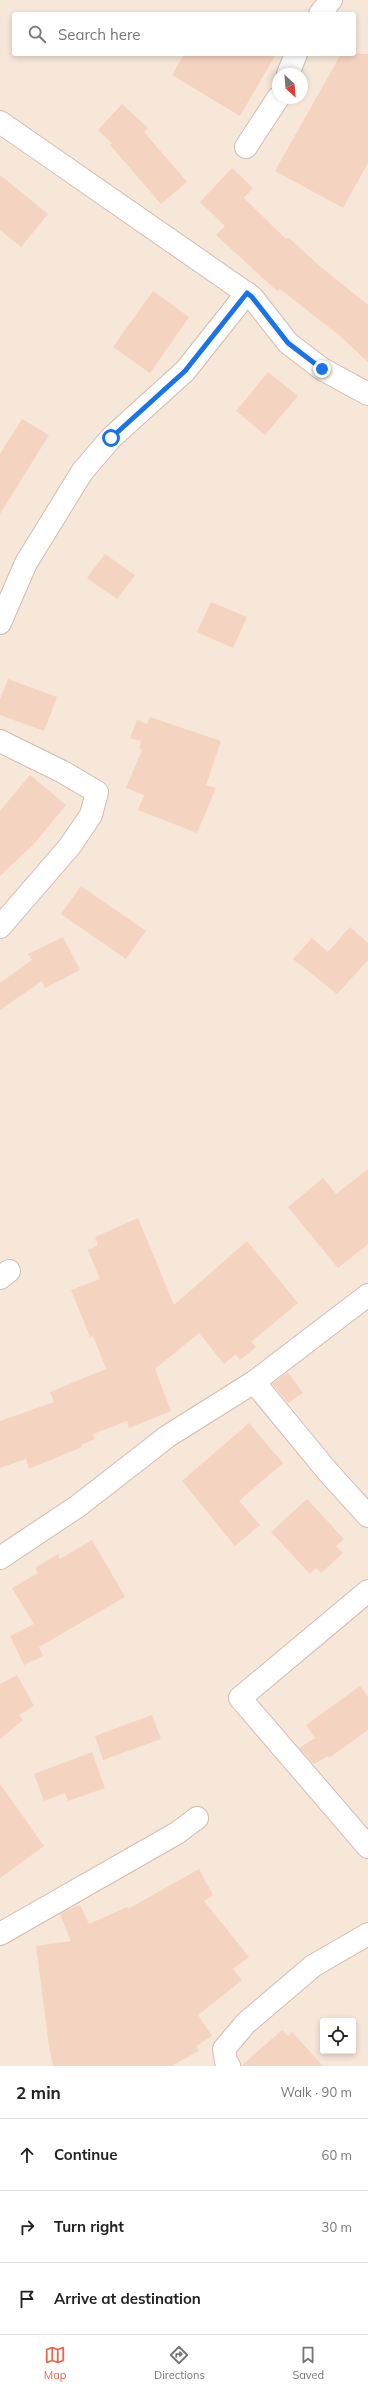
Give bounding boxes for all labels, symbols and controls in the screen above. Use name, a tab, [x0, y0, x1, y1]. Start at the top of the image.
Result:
search box	[12, 12, 356, 56]
icon: search	[26, 23, 48, 45]
text: Search here	[58, 25, 140, 44]
north arrow	[272, 68, 308, 104]
route end	[313, 360, 331, 378]
route start	[102, 429, 120, 447]
map controls	[320, 2018, 356, 2054]
button: locate	[320, 2018, 356, 2054]
text: 2 min	[16, 2082, 61, 2103]
text: Walk · 90 m	[281, 2084, 352, 2100]
icon: ahead	[16, 2144, 38, 2166]
text: Continue	[54, 2145, 117, 2164]
text: 60 m	[322, 2147, 352, 2163]
icon: right	[16, 2216, 38, 2238]
text: Turn right	[54, 2217, 124, 2236]
text: 30 m	[322, 2219, 352, 2235]
icon: arrive	[16, 2288, 38, 2310]
text: Arrive at destination	[54, 2289, 201, 2308]
tab: Map	[44, 2344, 66, 2382]
tab: Directions	[154, 2344, 205, 2382]
tab: Saved	[292, 2344, 324, 2382]

